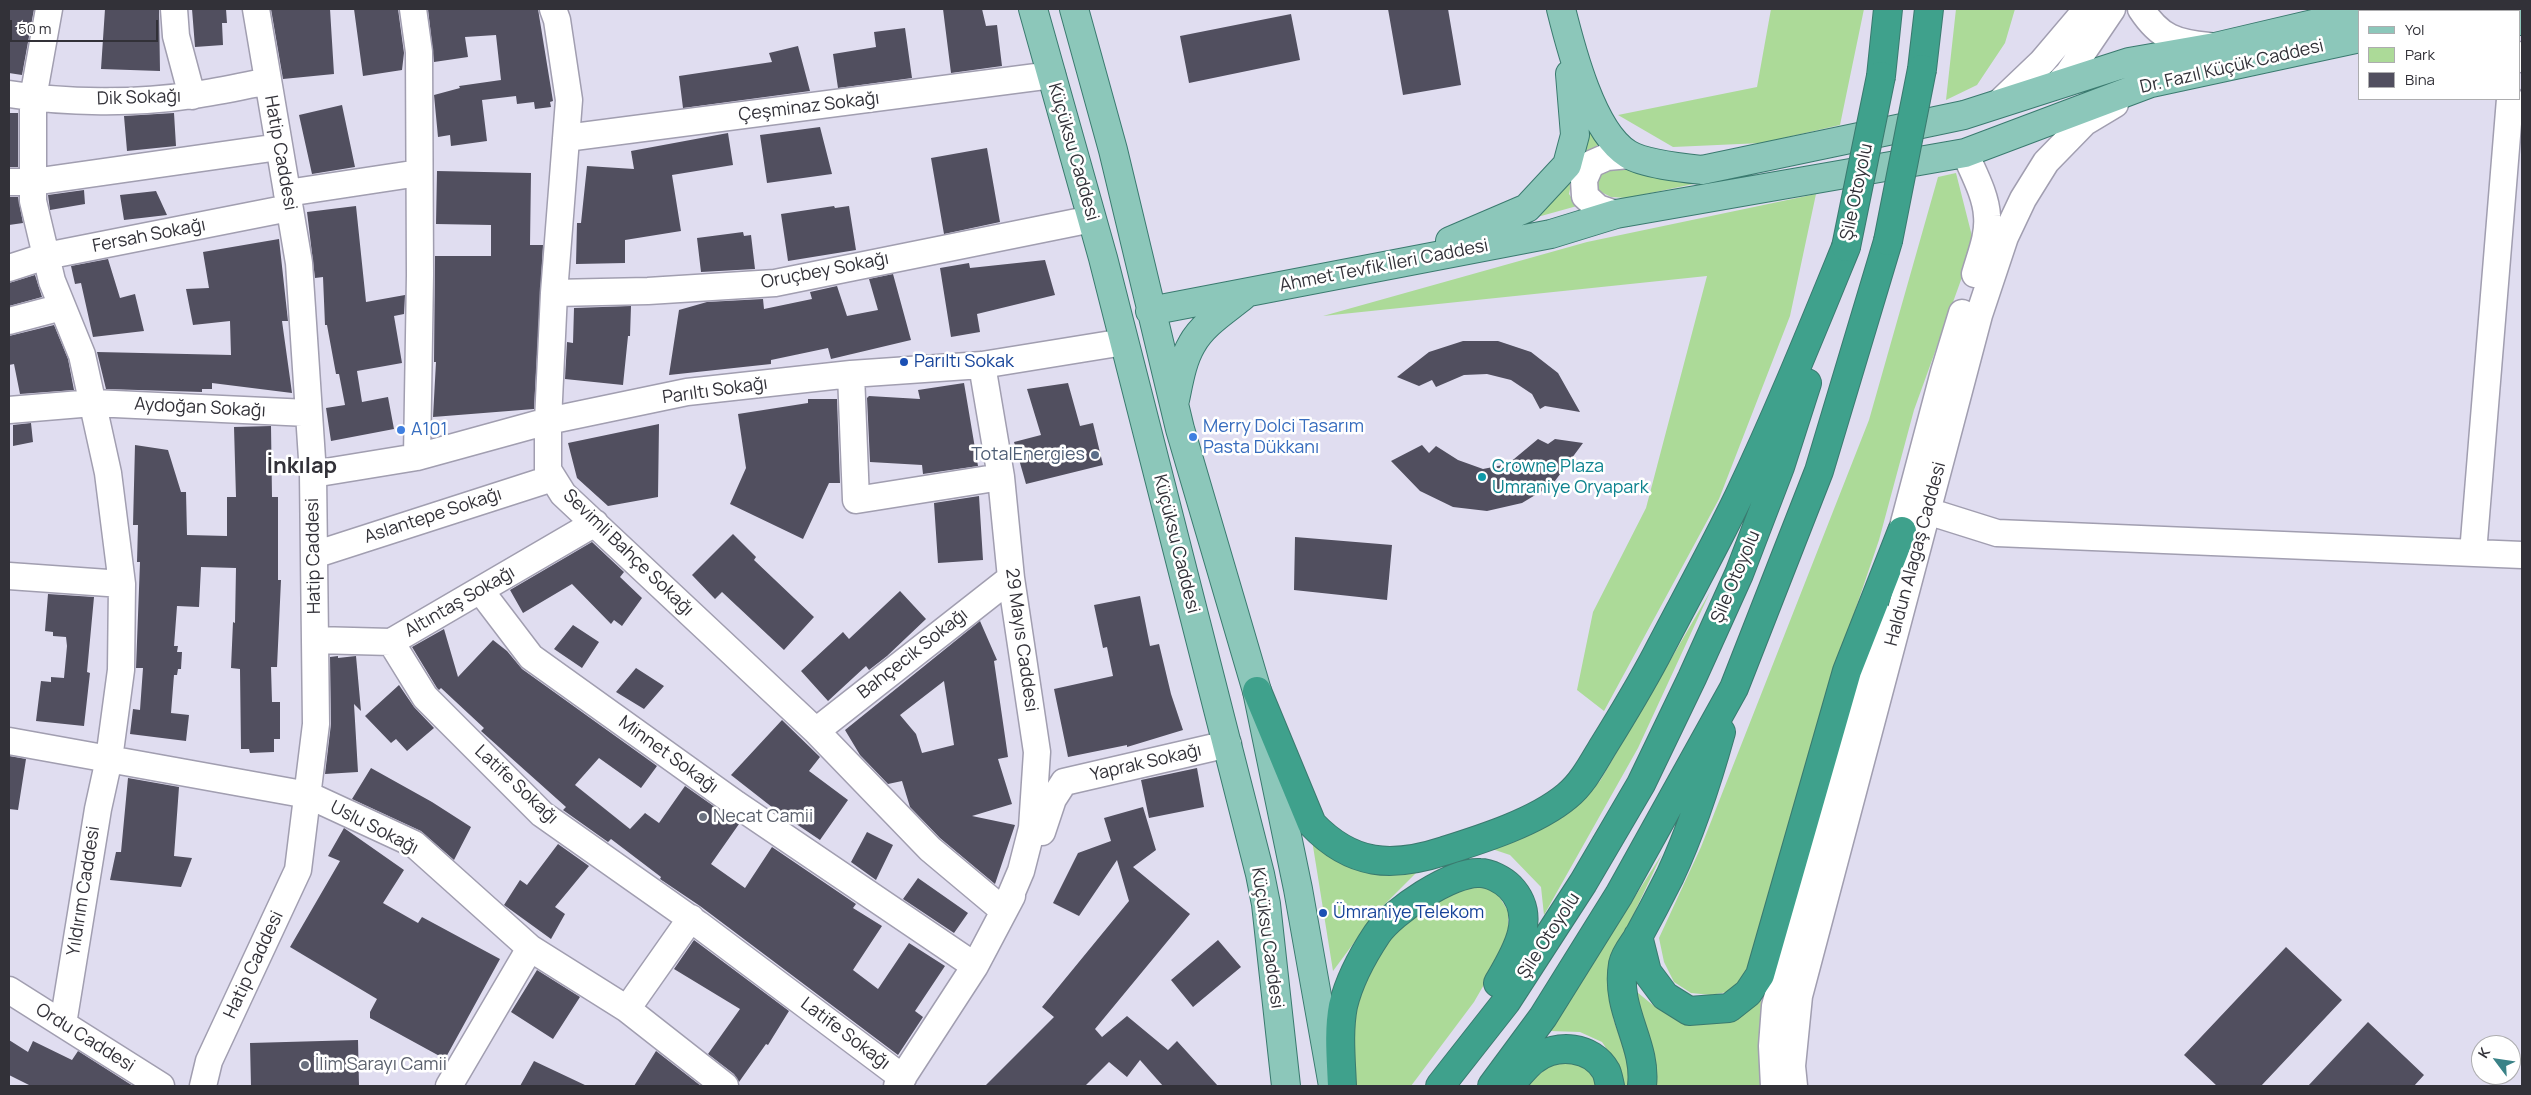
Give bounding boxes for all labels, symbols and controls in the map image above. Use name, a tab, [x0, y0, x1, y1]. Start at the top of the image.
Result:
scale bar	[12, 10, 160, 42]
legend	[2358, 10, 2521, 100]
text: 50 m	[18, 18, 52, 39]
text: Yol	[2405, 19, 2425, 40]
street label: Dr. Fazıl Küçük Caddesi	[2138, 35, 2326, 99]
text: Park	[2405, 44, 2435, 65]
text: Bina	[2405, 69, 2435, 90]
street label: Küçüksu Caddesi	[1043, 81, 1103, 223]
street label: Dik Sokağı	[96, 86, 182, 110]
street label: Çeşminaz Sokağı	[737, 88, 881, 126]
street label: Hatip Caddesi	[259, 94, 301, 212]
street label: Şile Otoyolu	[1836, 142, 1878, 242]
street label: Fersah Sokağı	[91, 214, 207, 258]
street label: Ahmet Tevfik İleri Caddesi	[1278, 235, 1490, 297]
street label: Oruçbey Sokağı	[759, 248, 891, 294]
place label: Parıltı Sokak	[914, 351, 1014, 373]
marker: Parıltı Sokak	[898, 356, 910, 368]
street label: Parıltı Sokağı	[661, 373, 769, 409]
street label: Aydoğan Sokağı	[134, 394, 266, 422]
place label: Merry Dolci Tasarım Pasta Dükkanı	[1203, 416, 1364, 458]
place label: A101	[411, 419, 447, 441]
marker: A101	[395, 424, 407, 436]
marker: Merry Dolci Tasarım Pasta Dükkanı	[1187, 431, 1199, 443]
place label: TotalEnergies	[971, 444, 1085, 466]
marker: TotalEnergies	[1089, 449, 1101, 461]
district label: İnkılap	[267, 454, 337, 480]
place label: Crowne Plaza Umraniye Oryapark	[1492, 456, 1649, 498]
street label: Haldun Alagaş Caddesi	[1881, 460, 1951, 648]
marker: Crowne Plaza Umraniye Oryapark	[1476, 471, 1488, 483]
street label: Küçüksu Caddesi	[1148, 472, 1204, 616]
street label: Aslantepe Sokağı	[362, 484, 504, 548]
street label: Sevimli Bahçe Sokağı	[558, 485, 698, 621]
street label: Hatip Caddesi	[302, 498, 326, 614]
street label: Şile Otoyolu	[1707, 527, 1765, 627]
street label: Altıntaş Sokağı	[401, 562, 519, 642]
street label: 29 Mayıs Caddesi	[1000, 567, 1042, 713]
street label: Bahçecik Sokağı	[854, 604, 972, 704]
street label: Minnet Sokağı	[614, 712, 722, 798]
street label: Yaprak Sokağı	[1088, 740, 1204, 786]
street label: Latife Sokağı	[470, 741, 562, 829]
street label: Uslu Sokağı	[326, 797, 422, 859]
place label: Necat Camii	[713, 806, 813, 828]
marker: Necat Camii	[697, 811, 709, 823]
street label: Yıldırım Caddesi	[63, 825, 105, 957]
street label: Küçüksu Caddesi	[1246, 866, 1288, 1010]
street label: Şile Otoyolu	[1513, 889, 1585, 983]
place label: Ümraniye Telekom	[1333, 902, 1484, 924]
marker: Ümraniye Telekom	[1317, 907, 1329, 919]
street label: Hatip Caddesi	[220, 908, 288, 1022]
street label: Latife Sokağı	[796, 993, 894, 1075]
street label: Ordu Caddesi	[32, 999, 138, 1077]
north arrow	[2471, 1035, 2521, 1085]
text: K	[2473, 1044, 2494, 1061]
place label: İlim Sarayı Camii	[315, 1054, 447, 1076]
marker: İlim Sarayı Camii	[299, 1059, 311, 1071]

